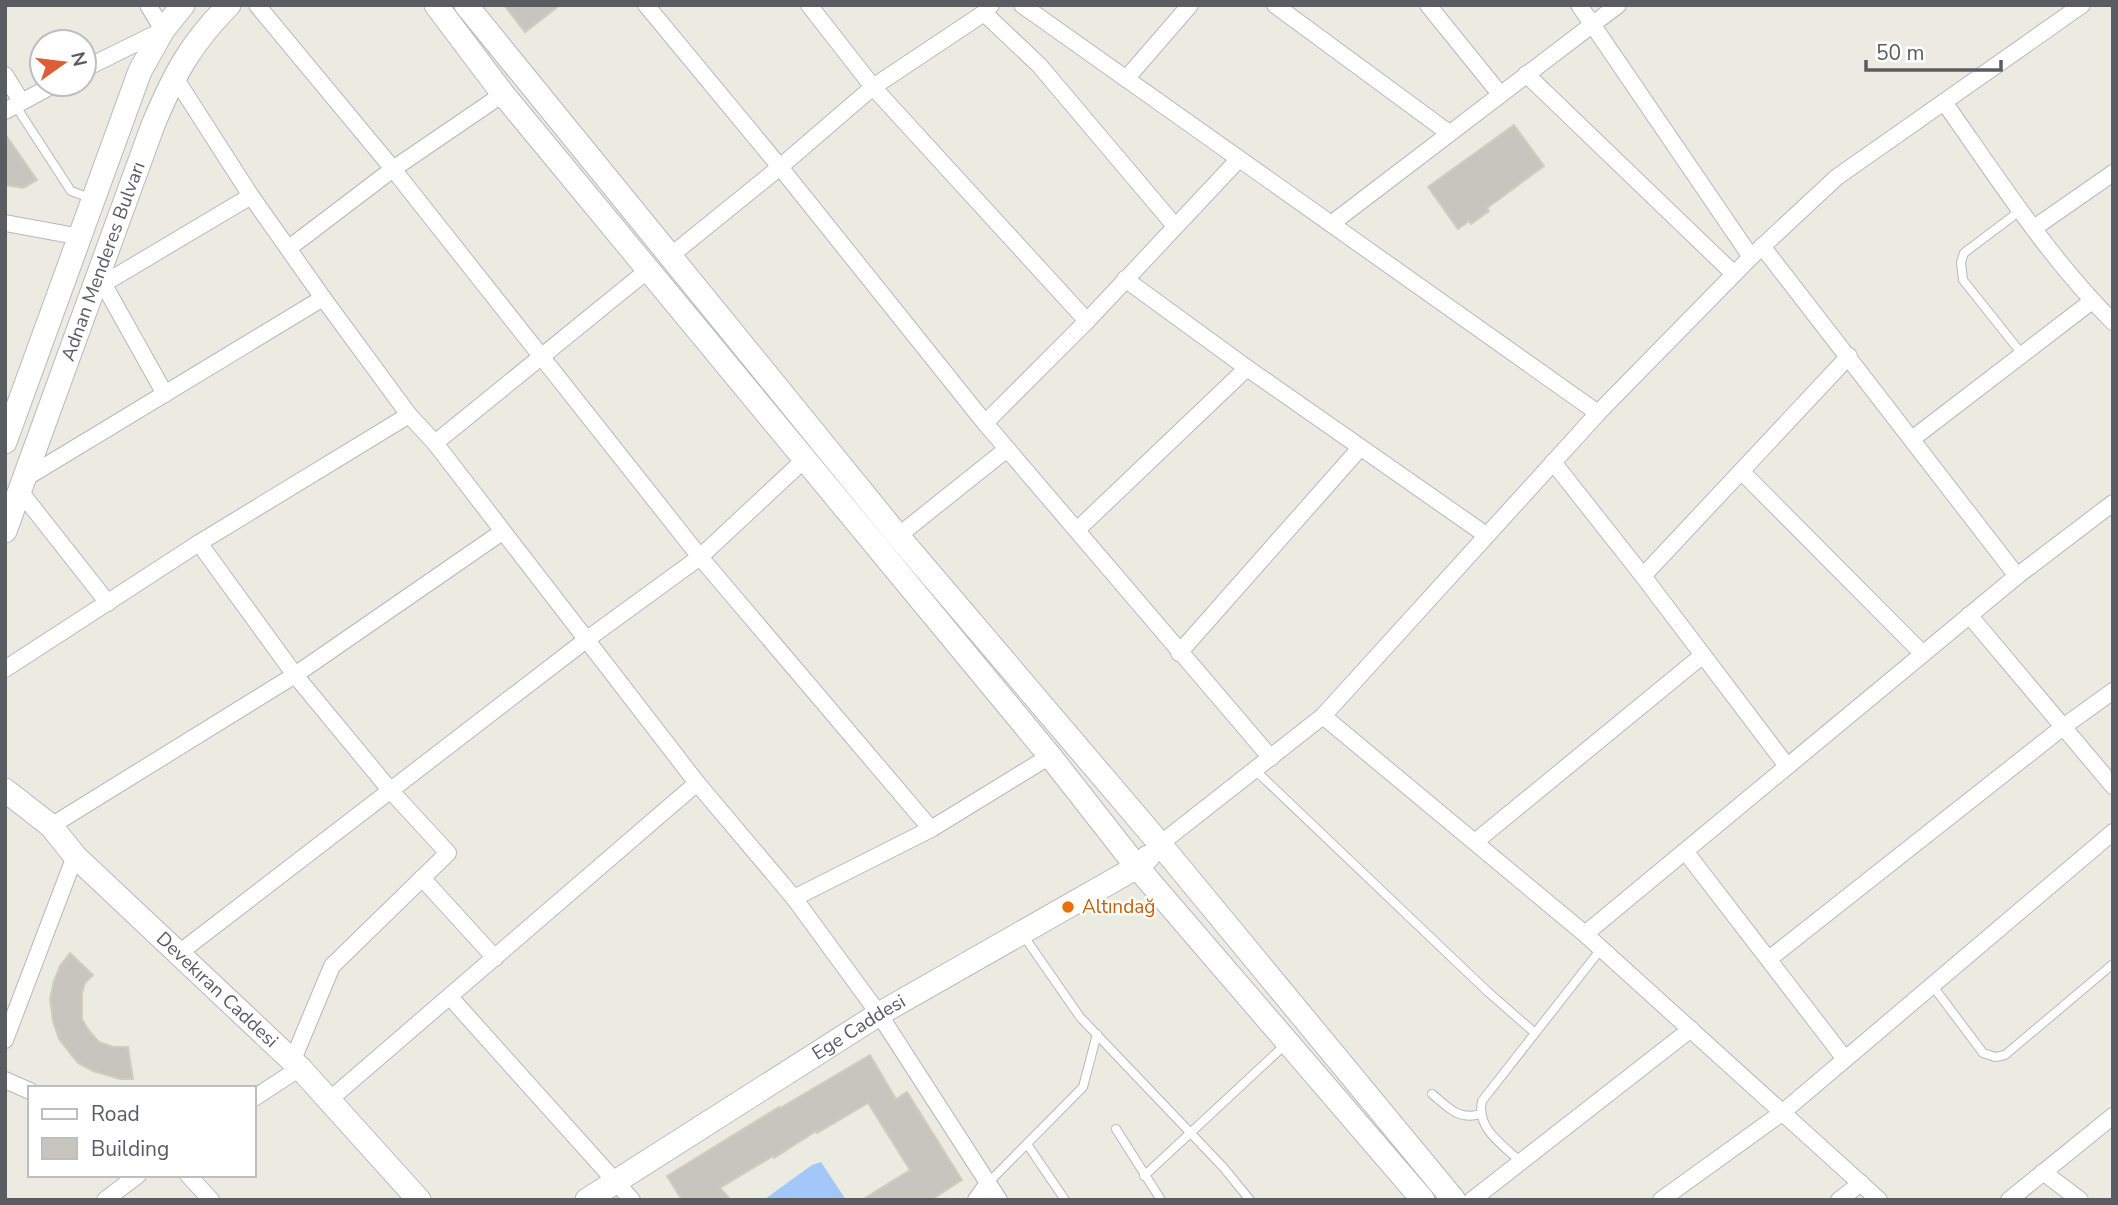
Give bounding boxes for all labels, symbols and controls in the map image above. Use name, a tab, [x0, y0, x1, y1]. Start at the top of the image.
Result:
north arrow	[28, 28, 98, 98]
scale bar	[1866, 28, 2001, 72]
text: 50 m	[1876, 39, 1925, 67]
text: N	[64, 49, 93, 69]
street label: Adnan Menderes Bulvarı	[55, 158, 152, 365]
place label: Altındağ	[1082, 894, 1155, 920]
marker: Altındağ	[1060, 899, 1076, 915]
street label: Devekıran Caddesi	[150, 926, 284, 1054]
street label: Ege Caddesi	[807, 989, 910, 1066]
legend	[28, 1086, 256, 1177]
text: Road	[91, 1100, 140, 1128]
text: Building	[91, 1135, 169, 1163]

